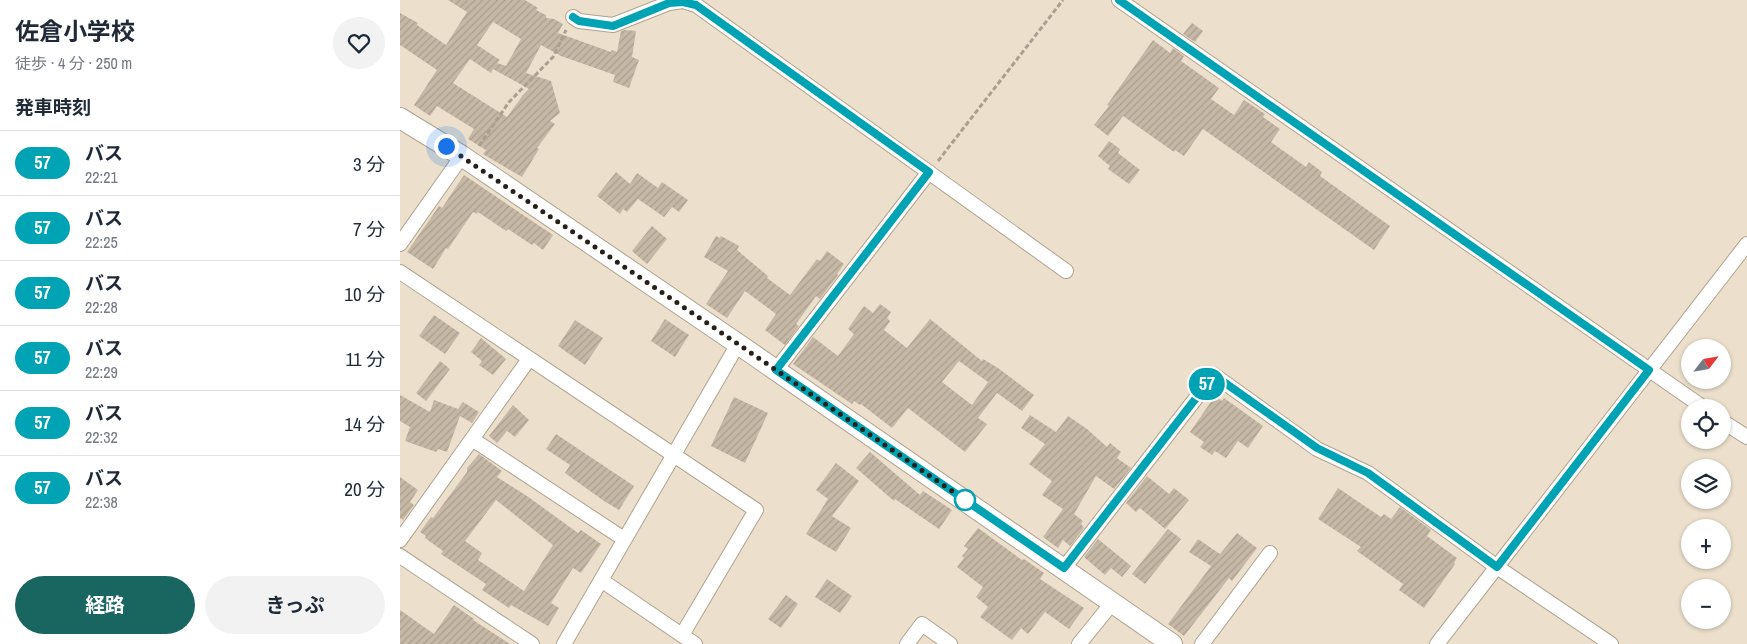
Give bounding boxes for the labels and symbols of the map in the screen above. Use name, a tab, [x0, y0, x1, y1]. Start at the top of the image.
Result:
your location	[434, 134, 459, 159]
north arrow	[1681, 339, 1731, 389]
line badge: 57	[1184, 368, 1230, 400]
unlabelled marker	[954, 489, 976, 511]

